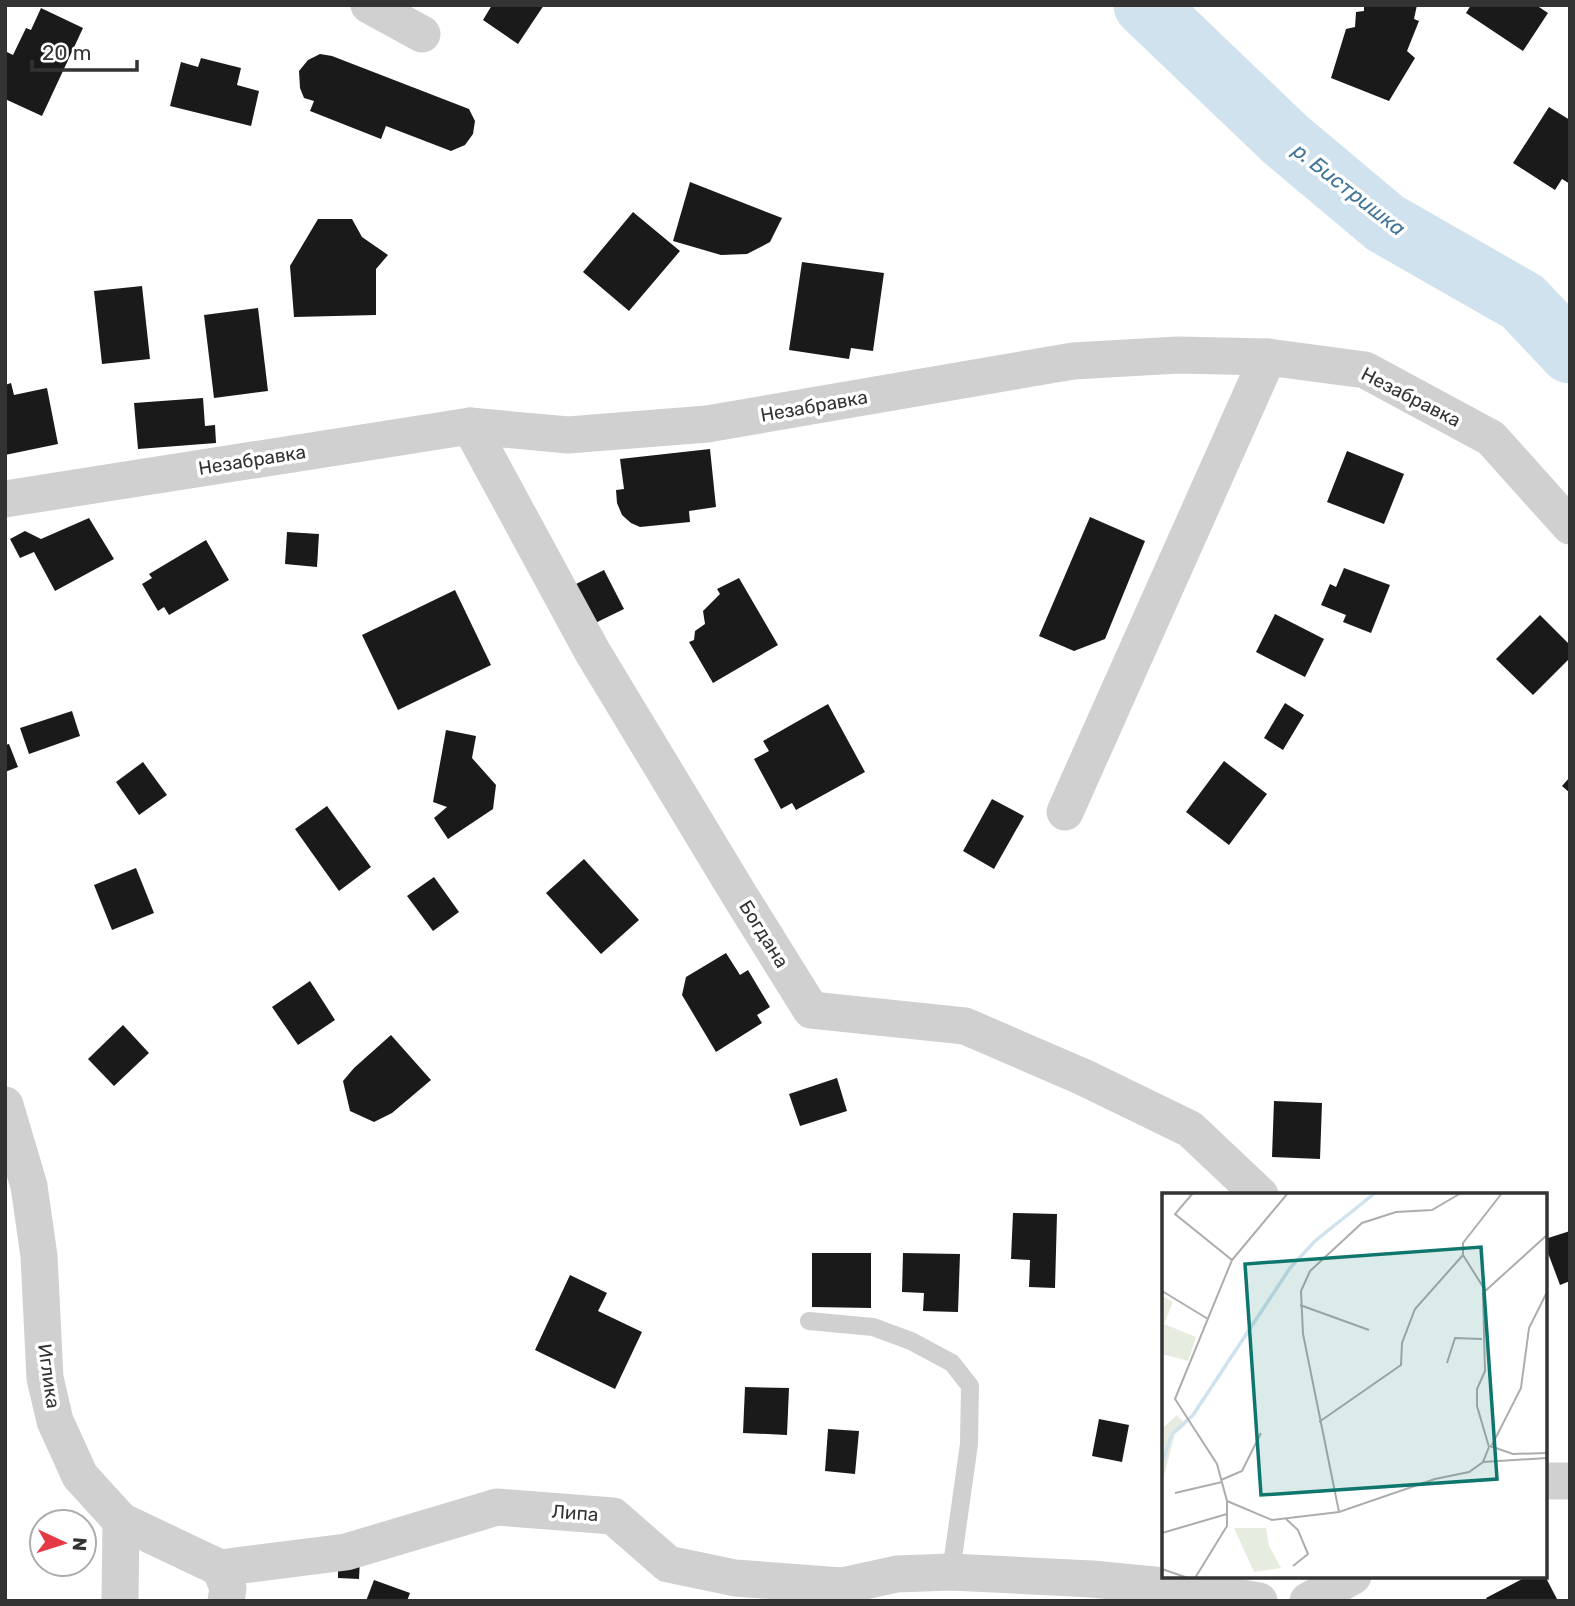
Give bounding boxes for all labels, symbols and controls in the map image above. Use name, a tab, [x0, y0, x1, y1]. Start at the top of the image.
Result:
scale bar	[32, 28, 136, 72]
text: 20 m	[42, 40, 91, 65]
water label: р. Бистришка	[1288, 137, 1410, 241]
street label: Незабравка	[1357, 362, 1465, 432]
street label: Незабравка	[759, 385, 869, 427]
street label: Незабравка	[197, 440, 307, 480]
street label: Богдана	[734, 896, 794, 972]
inset map	[1162, 1193, 1547, 1578]
street label: Иглика	[33, 1342, 65, 1410]
street label: Липа	[551, 1500, 599, 1526]
north arrow	[28, 1508, 98, 1578]
text: N	[68, 1537, 91, 1552]

